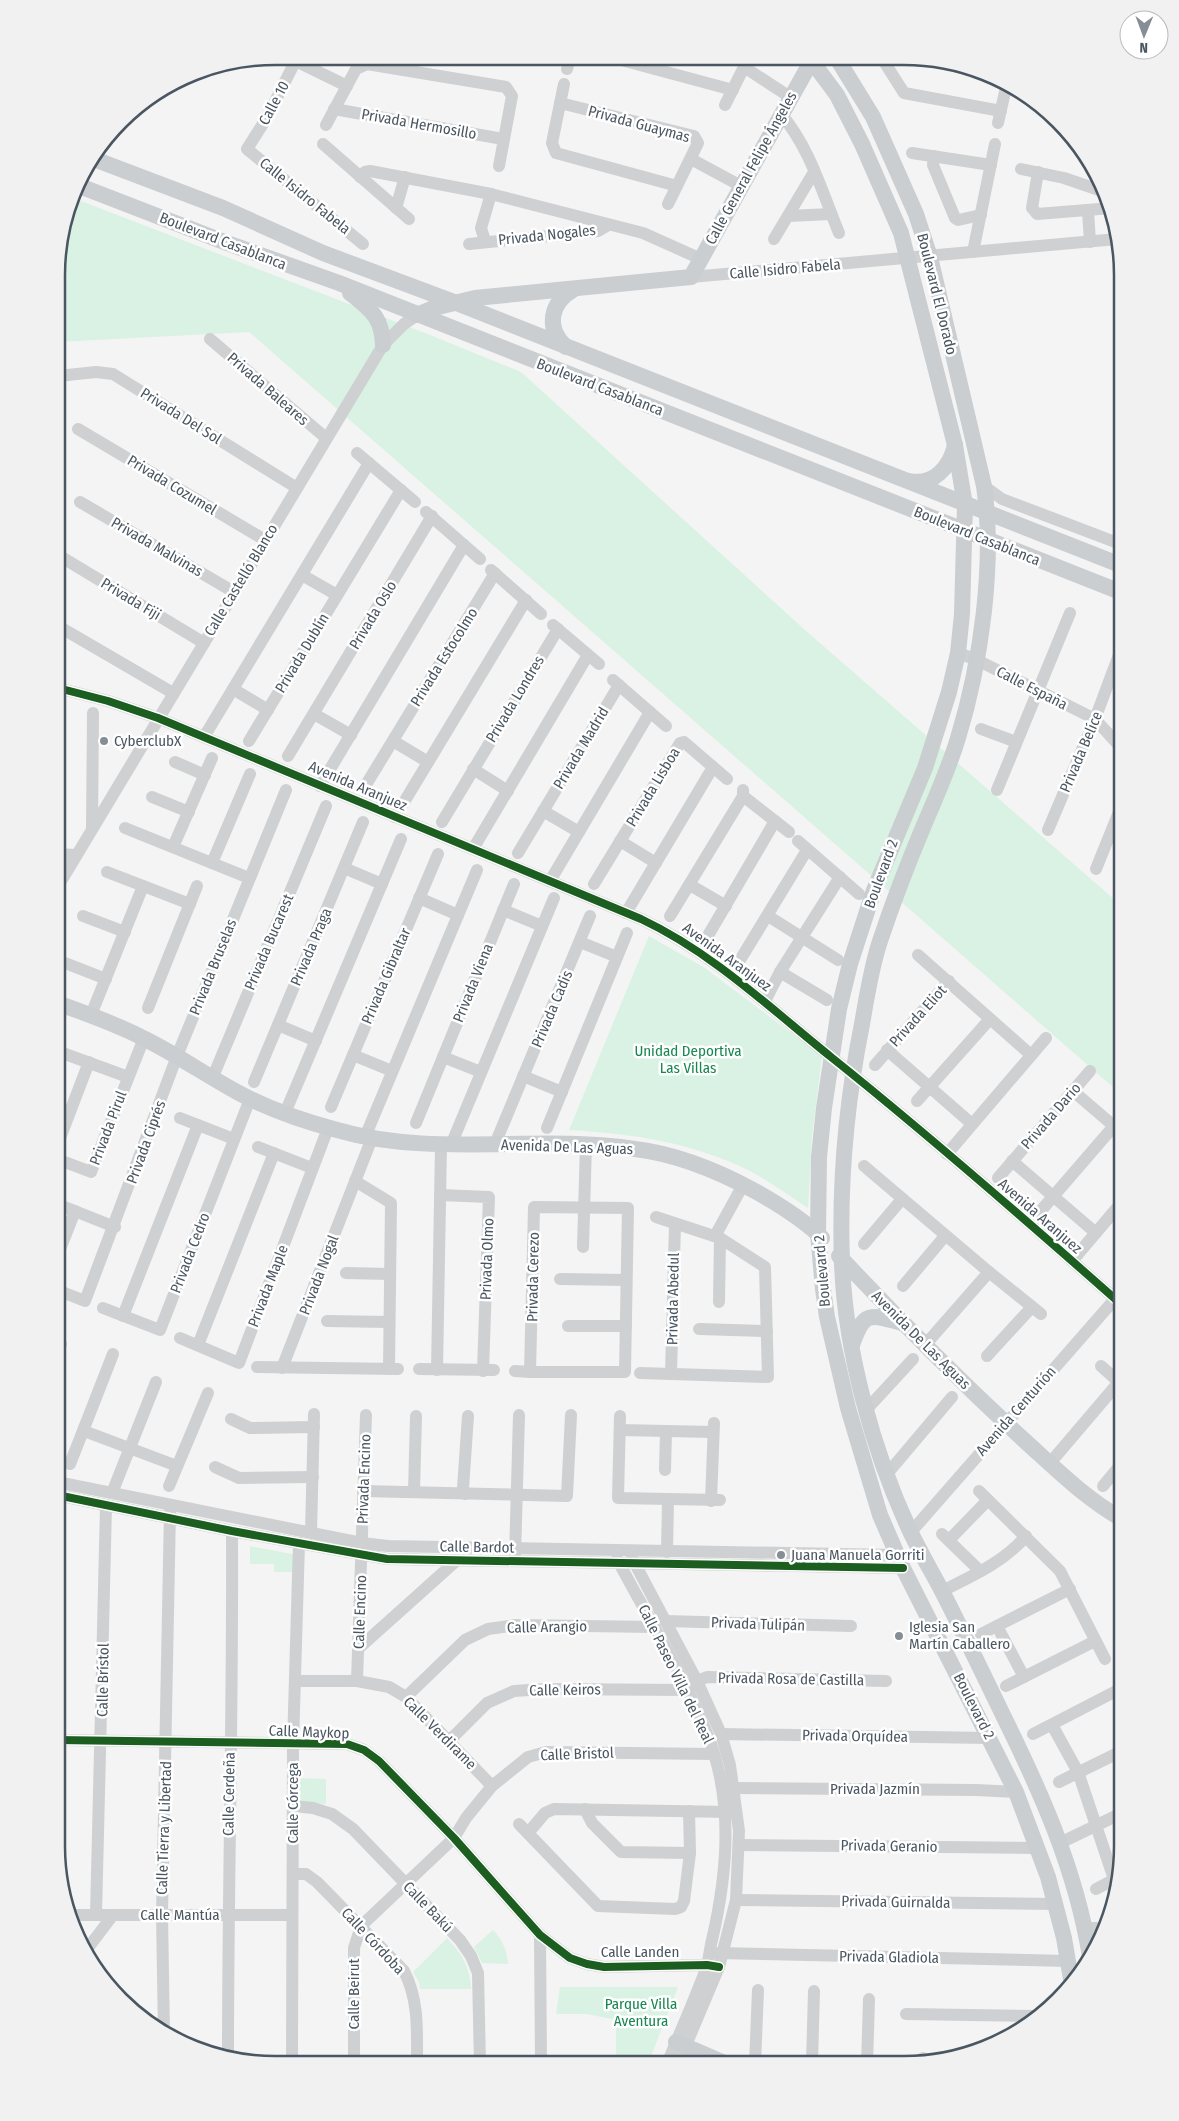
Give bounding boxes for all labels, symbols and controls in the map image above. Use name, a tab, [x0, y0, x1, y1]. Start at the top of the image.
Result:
north arrow	[1119, 10, 1169, 60]
text: N	[1139, 39, 1148, 56]
street label: Calle 10	[255, 78, 293, 128]
street label: Calle General Felipe Ángeles	[701, 88, 801, 248]
street label: Privada Guaymas	[586, 102, 692, 146]
street label: Privada Hermosillo	[360, 105, 478, 143]
street label: Calle Isidro Fabela	[256, 154, 354, 238]
street label: Boulevard Casablanca	[157, 209, 289, 273]
street label: Privada Nogales	[497, 221, 597, 249]
street label: Boulevard El Dorado	[913, 231, 961, 357]
street label: Calle Isidro Fabela	[729, 255, 841, 283]
street label: Privada Baleares	[224, 349, 312, 429]
street label: Boulevard Casablanca	[534, 355, 666, 419]
street label: Privada Del Sol	[137, 384, 225, 448]
street label: Privada Cozumel	[124, 451, 220, 519]
street label: Boulevard Casablanca	[911, 502, 1043, 570]
street label: Privada Malvinas	[108, 513, 206, 581]
street label: Calle Castelló Blanco	[201, 521, 282, 639]
street label: Privada Fiji	[98, 574, 164, 624]
street label: Privada Oslo	[345, 577, 401, 653]
street label: Privada Estocolmo	[407, 604, 482, 710]
street label: Privada Dublín	[271, 610, 333, 696]
street label: Privada Londres	[482, 652, 548, 746]
street label: Calle España	[993, 662, 1071, 714]
street label: Privada Madrid	[549, 704, 613, 792]
street label: Privada Belíce	[1056, 709, 1106, 795]
place label: CyberclubX	[114, 732, 182, 750]
marker: CyberclubX	[98, 735, 110, 747]
street label: Privada Lisboa	[622, 744, 684, 830]
street label: Avenida Aranjuez	[306, 757, 410, 815]
street label: Boulevard 2	[860, 837, 902, 911]
street label: Privada Bucarest	[241, 891, 297, 993]
street label: Privada Praga	[287, 905, 335, 989]
street label: Privada Bruselas	[186, 916, 240, 1018]
street label: Avenida Aranjuez	[679, 919, 775, 995]
street label: Privada Gibraltar	[358, 924, 415, 1027]
street label: Privada Viena	[449, 941, 497, 1025]
street label: Privada Cadis	[528, 968, 576, 1050]
street label: Privada Eliot	[886, 981, 950, 1051]
park label: Unidad Deportiva Las Villas	[634, 1042, 742, 1077]
street label: Privada Dario	[1017, 1079, 1085, 1153]
street label: Privada Pirul	[86, 1088, 130, 1168]
street label: Privada Ciprés	[123, 1098, 169, 1186]
street label: Avenida De Las Aguas	[501, 1136, 633, 1158]
street label: Avenida Aranjuez	[994, 1175, 1086, 1257]
street label: Privada Cedro	[166, 1210, 214, 1296]
street label: Privada Olmo	[477, 1218, 497, 1300]
street label: Privada Nogal	[296, 1232, 343, 1318]
street label: Privada Cerezo	[523, 1232, 543, 1322]
street label: Boulevard 2	[810, 1234, 834, 1308]
street label: Privada Maple	[244, 1242, 292, 1330]
street label: Privada Abedul	[663, 1253, 683, 1345]
street label: Avenida De Las Aguas	[868, 1287, 974, 1393]
street label: Avenida Centurión	[972, 1363, 1060, 1459]
street label: Privada Encino	[353, 1434, 375, 1524]
street label: Calle Bardot	[440, 1537, 515, 1557]
place label: Juana Manuela Gorriti	[791, 1546, 924, 1564]
marker: Juana Manuela Gorriti	[775, 1549, 787, 1561]
street label: Calle Encino	[350, 1574, 370, 1649]
street label: Calle Paseo Villa del Real	[634, 1602, 718, 1746]
street label: Privada Tulipán	[711, 1613, 805, 1635]
street label: Calle Arangio	[507, 1617, 587, 1637]
place label: Iglesia San Martín Caballero	[909, 1618, 1010, 1653]
marker: Iglesia San Martín Caballero	[893, 1630, 905, 1642]
street label: Calle Brístol	[93, 1643, 113, 1717]
street label: Privada Rosa de Castilla	[718, 1669, 864, 1689]
street label: Boulevard 2	[950, 1670, 999, 1742]
street label: Calle Keiros	[529, 1680, 601, 1700]
street label: Calle Verdirame	[400, 1693, 480, 1773]
street label: Calle Maykop	[268, 1722, 350, 1742]
street label: Privada Orquídea	[802, 1726, 908, 1746]
street label: Calle Bristol	[540, 1744, 614, 1764]
street label: Calle Cerdeña	[219, 1752, 239, 1836]
street label: Calle Tierra y Libertad	[153, 1761, 175, 1895]
street label: Calle Córcega	[284, 1762, 302, 1844]
street label: Privada Jazmín	[830, 1780, 920, 1798]
street label: Privada Geranio	[840, 1836, 938, 1856]
street label: Calle Bakú	[399, 1878, 457, 1936]
street label: Privada Guirnalda	[841, 1892, 951, 1912]
street label: Calle Córdoba	[338, 1904, 408, 1978]
street label: Calle Mantúa	[140, 1906, 220, 1924]
street label: Calle Landen	[601, 1943, 679, 1961]
street label: Privada Gladiola	[839, 1947, 939, 1967]
street label: Calle Beirut	[345, 1958, 363, 2029]
park label: Parque Villa Aventura	[605, 1995, 677, 2030]

